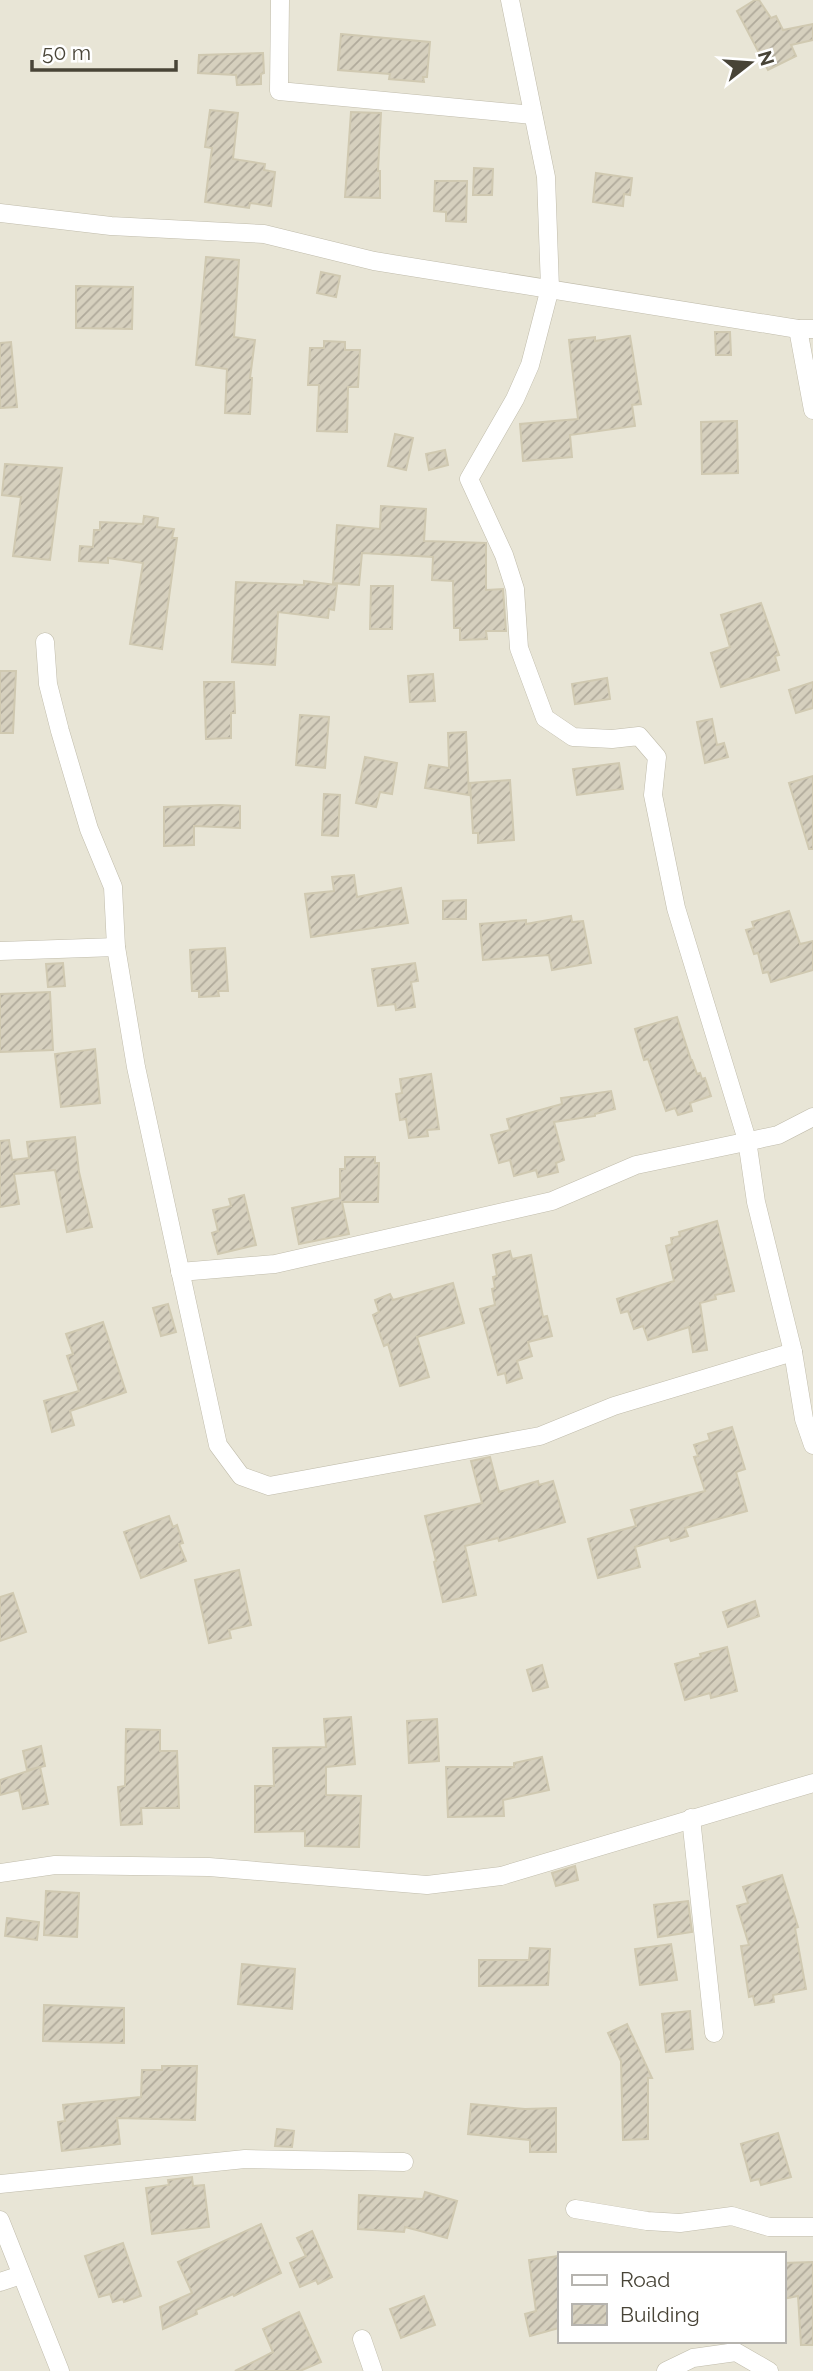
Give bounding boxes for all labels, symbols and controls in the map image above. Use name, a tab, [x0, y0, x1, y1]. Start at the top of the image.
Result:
scale bar	[32, 28, 175, 72]
north arrow	[715, 28, 785, 98]
text: 50 m	[42, 40, 91, 65]
text: N	[754, 48, 779, 68]
legend	[558, 2252, 785, 2343]
text: Road	[620, 2267, 670, 2292]
text: Building	[620, 2302, 700, 2327]

